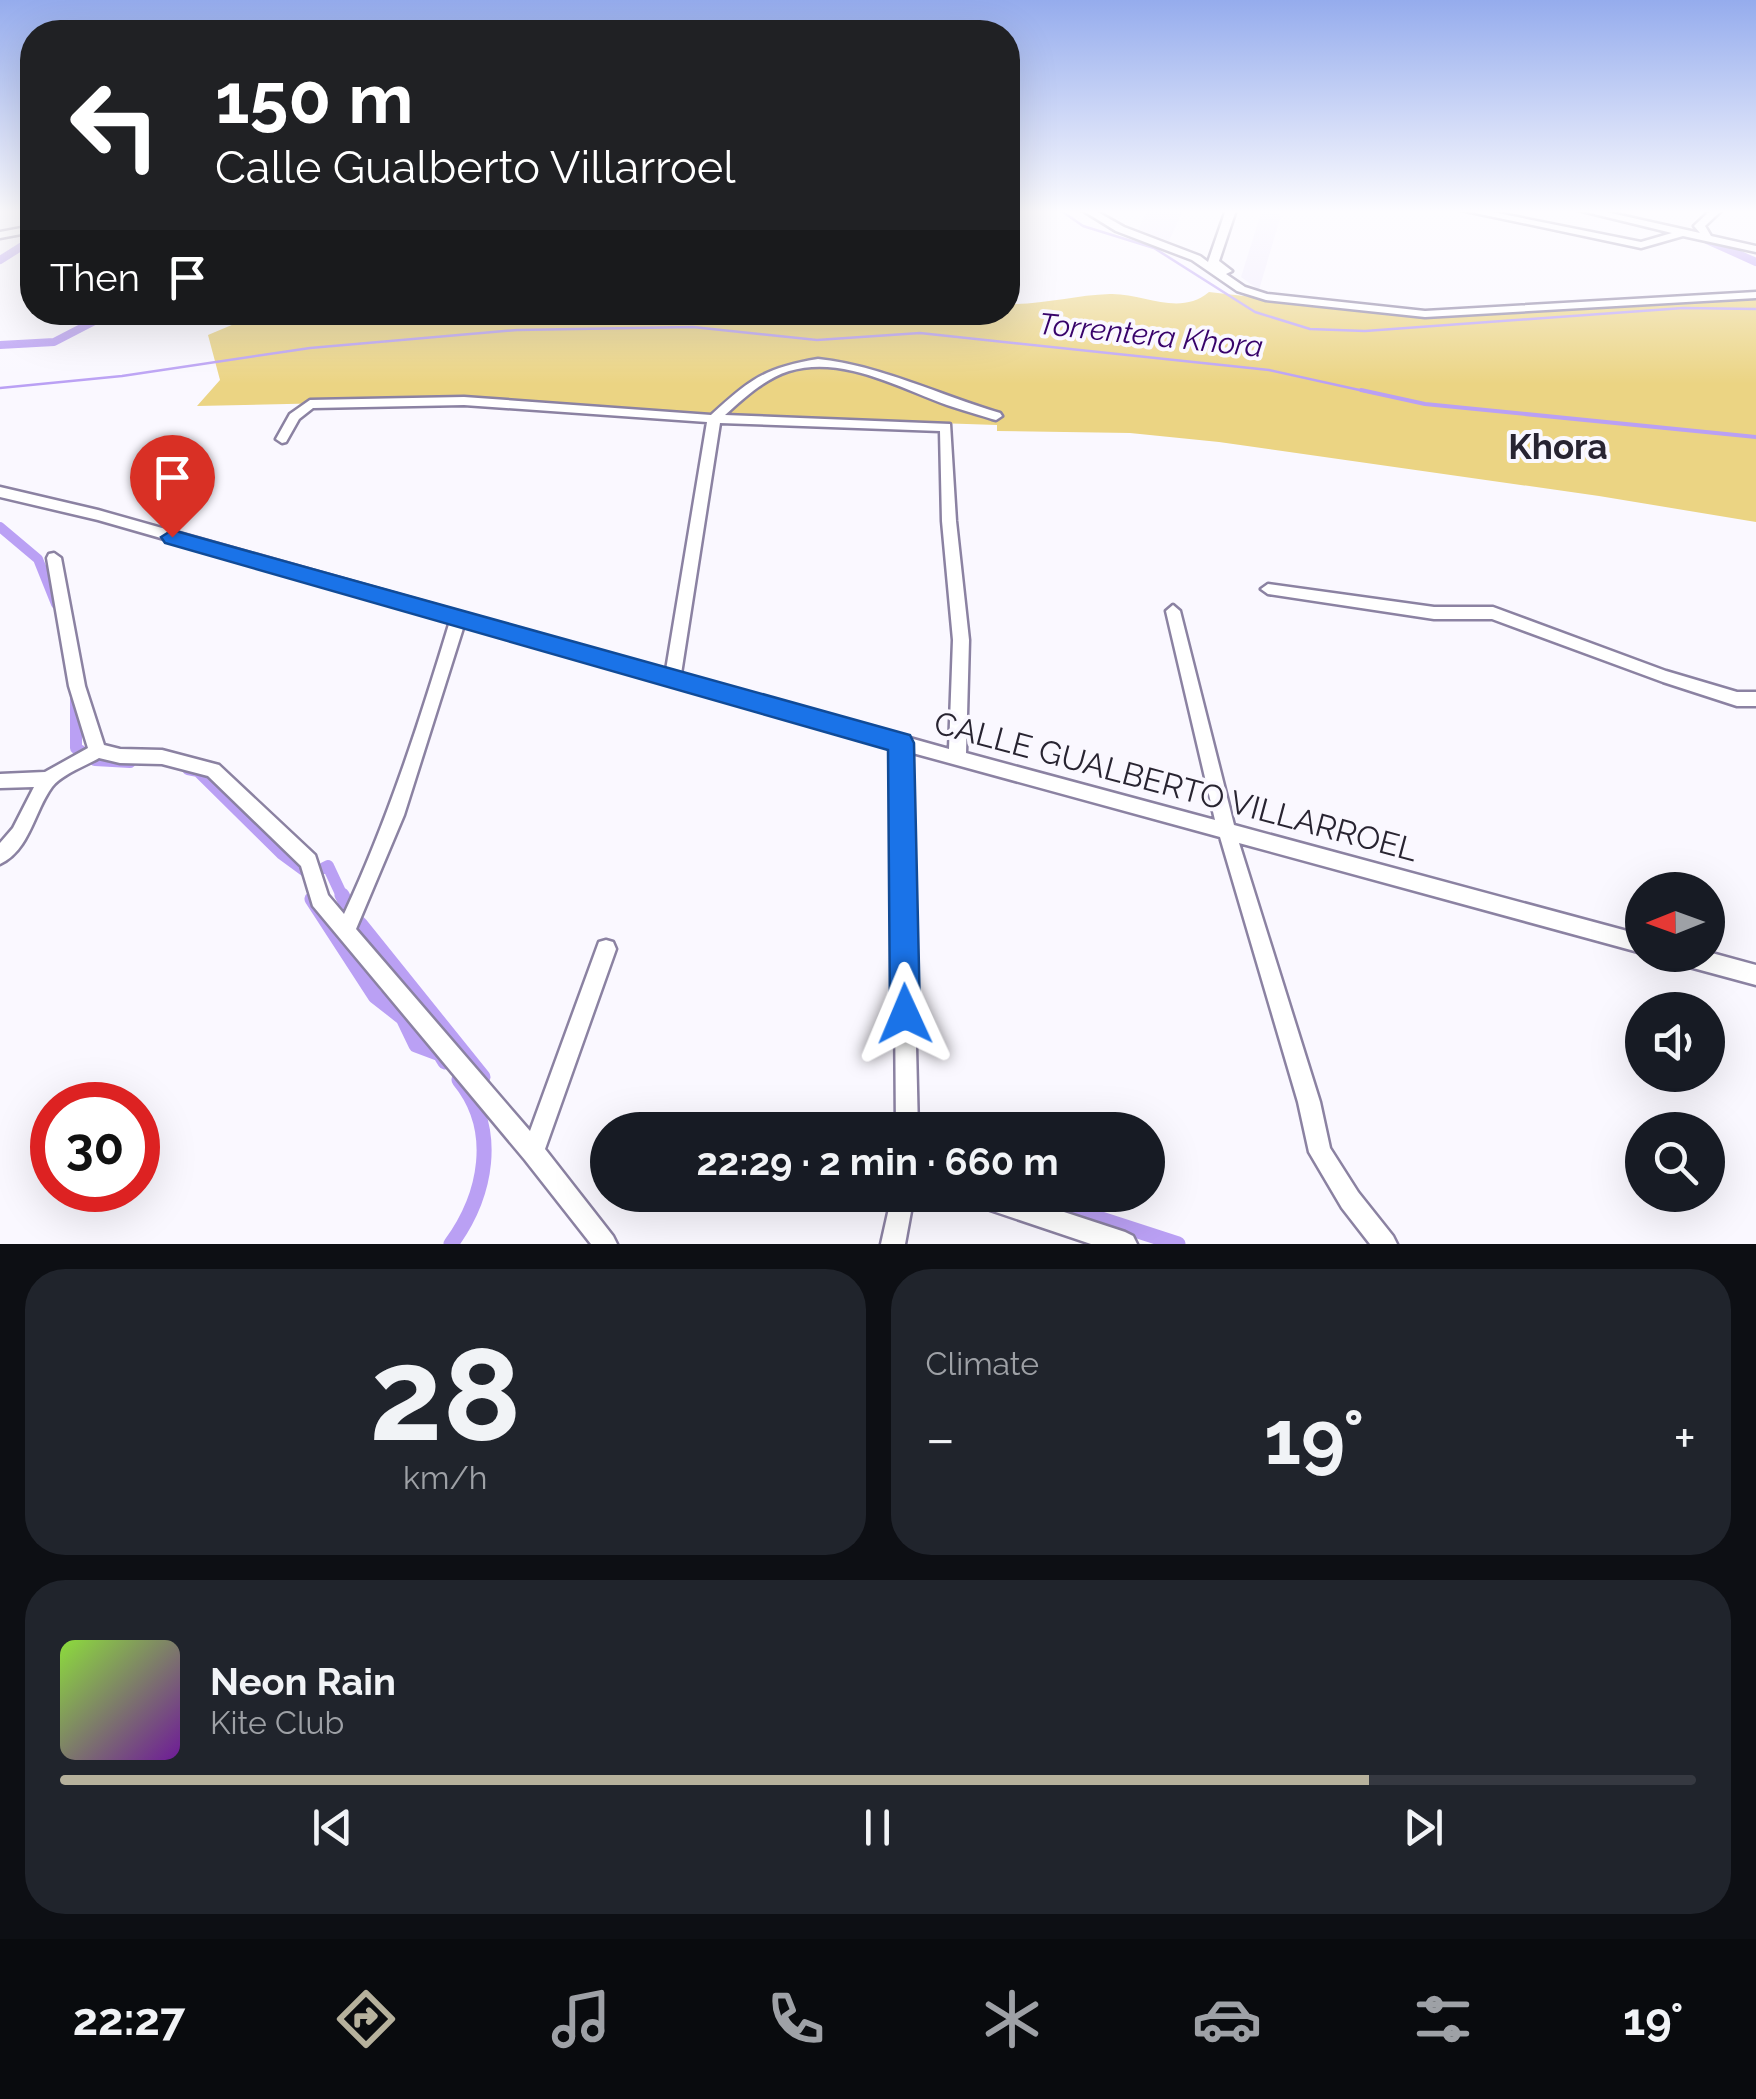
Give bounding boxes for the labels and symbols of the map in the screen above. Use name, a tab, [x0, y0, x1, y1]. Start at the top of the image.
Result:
water label: Torrentera Khora	[1037, 306, 1265, 364]
district label: Khora	[1508, 426, 1608, 467]
pin	[130, 435, 215, 538]
street label: CALLE GUALBERTO VILLARROEL	[930, 704, 1422, 868]
north arrow	[1625, 872, 1725, 972]
position arrow	[853, 962, 957, 1066]
speed limit sign: 30	[30, 1082, 160, 1212]

